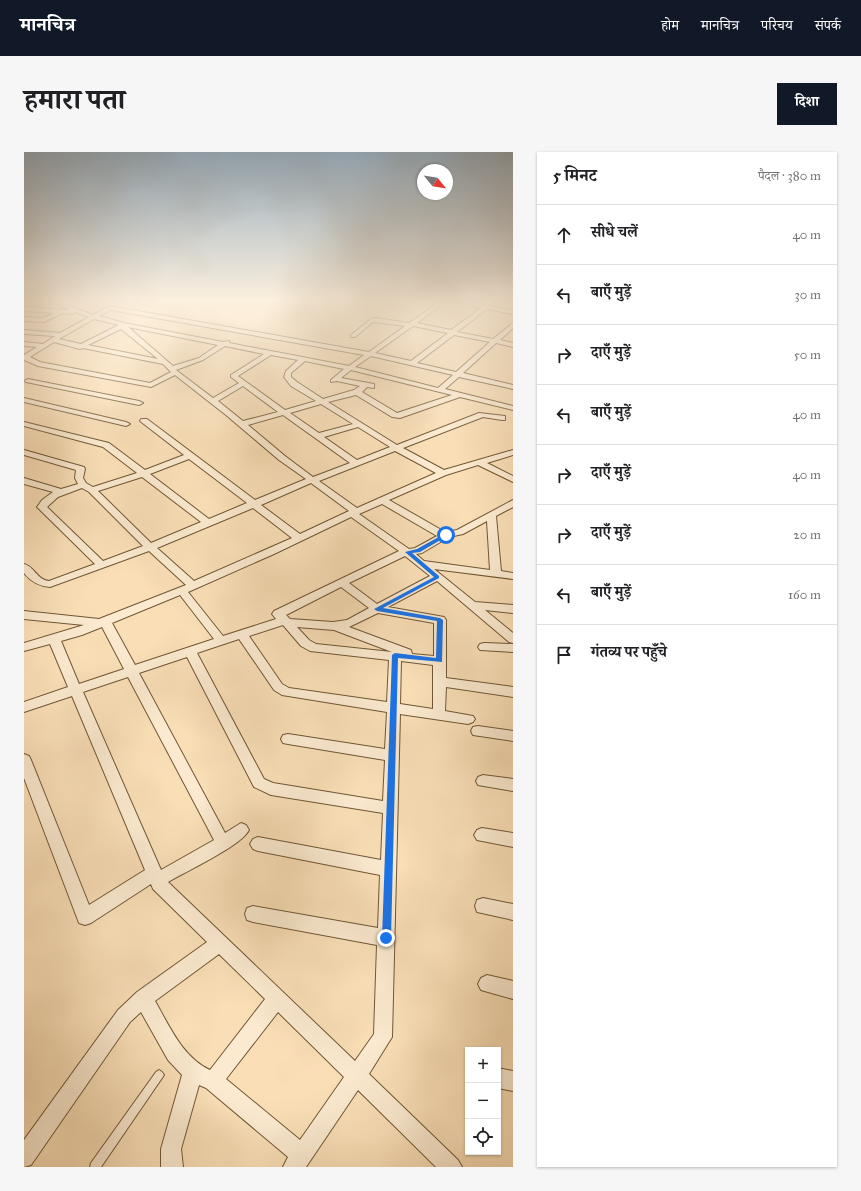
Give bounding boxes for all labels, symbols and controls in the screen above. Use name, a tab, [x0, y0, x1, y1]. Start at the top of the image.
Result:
text: मानचित्र	[20, 13, 75, 36]
text: होम	[661, 17, 679, 34]
text: मानचित्र	[701, 17, 739, 34]
text: परिचय	[761, 17, 793, 34]
text: संपर्क	[815, 17, 841, 34]
text: हमारा पता	[24, 82, 125, 117]
button: दिशा	[777, 83, 837, 125]
north arrow	[417, 164, 453, 200]
text: 5 मिनट	[553, 165, 597, 186]
text: पैदल · 380 m	[758, 168, 821, 184]
text: सीधे चलें	[591, 223, 638, 241]
icon: ahead	[553, 224, 575, 246]
text: 40 m	[792, 227, 821, 243]
text: बाएँ मुड़ें	[591, 283, 631, 301]
icon: left	[553, 284, 575, 306]
text: 30 m	[795, 287, 821, 303]
text: दाएँ मुड़ें	[591, 343, 631, 361]
icon: right	[553, 344, 575, 366]
text: 50 m	[794, 347, 821, 363]
text: बाएँ मुड़ें	[591, 403, 631, 421]
icon: left	[553, 404, 575, 426]
text: 40 m	[792, 407, 821, 423]
text: दाएँ मुड़ें	[591, 463, 631, 481]
icon: right	[553, 464, 575, 486]
text: 40 m	[792, 467, 821, 483]
text: दाएँ मुड़ें	[591, 523, 631, 541]
icon: right	[553, 524, 575, 546]
route start	[437, 526, 455, 544]
text: 20 m	[793, 527, 821, 543]
text: बाएँ मुड़ें	[591, 583, 631, 601]
icon: left	[553, 584, 575, 606]
text: 160 m	[788, 587, 821, 603]
text: गंतव्य पर पहुँचे	[591, 643, 667, 661]
icon: arrive	[553, 644, 575, 666]
route end	[377, 929, 395, 947]
map controls	[465, 1047, 501, 1155]
button: +	[465, 1047, 501, 1083]
button: −	[465, 1083, 501, 1119]
button: locate	[465, 1119, 501, 1155]

